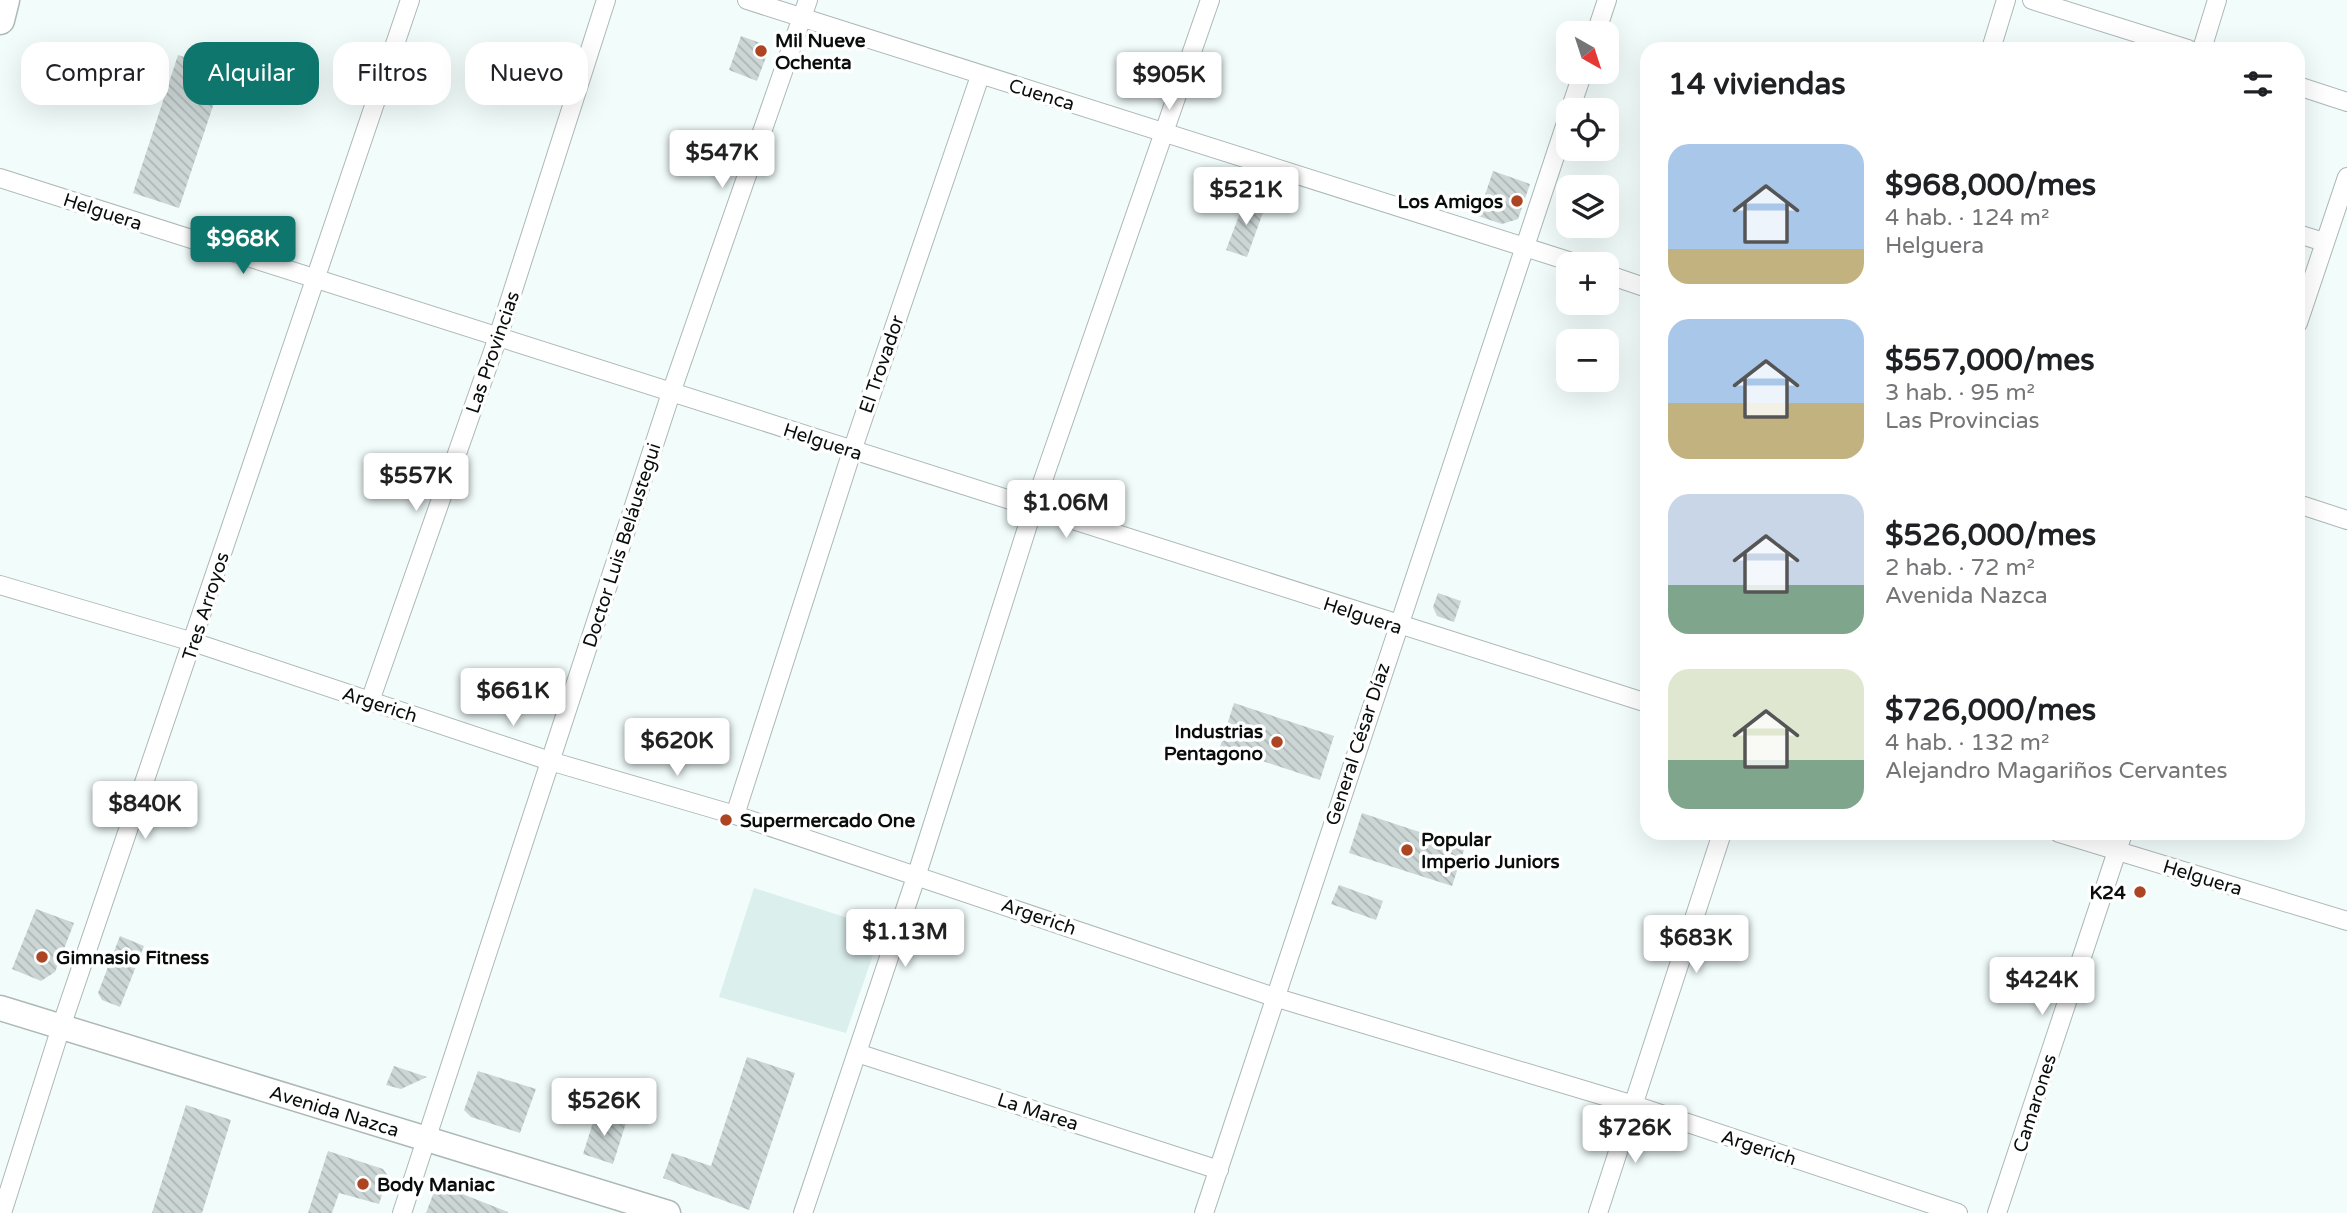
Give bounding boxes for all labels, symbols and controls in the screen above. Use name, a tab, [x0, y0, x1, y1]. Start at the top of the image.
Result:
north arrow	[1556, 21, 1619, 84]
map controls	[1556, 21, 1619, 392]
place label: Mil Nueve Ochenta	[775, 30, 866, 74]
chip: Comprar	[21, 42, 169, 105]
chip: Alquilar	[183, 42, 319, 105]
chip: Filtros	[333, 42, 451, 105]
chip: Nuevo	[465, 42, 588, 105]
marker: Mil Nueve Ochenta	[753, 43, 769, 59]
pin: $905K	[1120, 52, 1218, 112]
text: $905K	[1133, 61, 1205, 89]
icon: filters	[2239, 65, 2277, 103]
text: 14 viviendas	[1668, 66, 1846, 103]
street label: Cuenca	[1006, 75, 1077, 115]
button: locate	[1556, 98, 1619, 161]
pin: $547K	[673, 130, 771, 190]
text: $547K	[686, 139, 758, 167]
text: $968,000/mes	[1885, 167, 2096, 204]
pin: $521K	[1197, 168, 1295, 227]
icon: home	[1724, 172, 1808, 256]
button: layers	[1556, 175, 1619, 238]
text: $521K	[1210, 176, 1282, 204]
street label: Helguera	[60, 189, 145, 235]
place label: Los Amigos	[1398, 191, 1503, 214]
marker: Los Amigos	[1509, 193, 1525, 209]
text: 4 hab. · 124 m²	[1885, 204, 2050, 232]
pin: $968K	[194, 216, 292, 276]
text: $968K	[207, 225, 279, 253]
text: Helguera	[1885, 232, 1984, 260]
button: +	[1556, 252, 1619, 315]
street label: Las Provincias	[462, 288, 524, 416]
street label: El Trovador	[855, 312, 909, 416]
button: −	[1556, 329, 1619, 392]
text: $557,000/mes	[1885, 342, 2095, 379]
icon: home	[1724, 347, 1808, 431]
text: 3 hab. · 95 m²	[1885, 379, 2035, 407]
text: Las Provincias	[1885, 407, 2040, 435]
street label: Helguera	[780, 419, 865, 465]
street label: Doctor Luis Beláustegui	[578, 440, 665, 650]
pin: $557K	[367, 454, 465, 513]
text: $557K	[380, 462, 452, 490]
pin: $1.06M	[1009, 480, 1123, 540]
text: $1.06M	[1023, 489, 1109, 517]
text: $526,000/mes	[1885, 517, 2096, 554]
icon: home	[1724, 522, 1808, 606]
street label: Tres Arroyos	[178, 549, 234, 663]
text: 2 hab. · 72 m²	[1885, 554, 2035, 582]
text: Avenida Nazca	[1885, 582, 2048, 610]
street label: Helguera	[1320, 593, 1405, 639]
street label: General César Díaz	[1321, 660, 1395, 828]
pin: $661K	[464, 668, 562, 728]
text: $661K	[477, 677, 549, 705]
street label: Argerich	[339, 683, 420, 727]
text: $726,000/mes	[1885, 692, 2096, 729]
icon: home	[1724, 697, 1808, 781]
pin: $620K	[628, 718, 726, 778]
place label: Industrias Pentagono	[1164, 721, 1263, 766]
text: $620K	[641, 727, 713, 755]
text: 4 hab. · 132 m²	[1885, 729, 2050, 757]
marker: Industrias Pentagono	[1269, 734, 1285, 750]
text: Alejandro Magariños Cervantes	[1885, 757, 2227, 785]
pin: $840K	[96, 782, 194, 841]
text: $840K	[109, 790, 181, 818]
place label: Supermercado One	[740, 810, 915, 833]
marker: Supermercado One	[718, 812, 734, 828]
place label: Popular Imperio Juniors	[1421, 829, 1560, 874]
marker: Popular Imperio Juniors	[1399, 842, 1415, 858]
street label: Helguera	[2160, 855, 2245, 900]
place label: K24	[2089, 882, 2126, 904]
marker: K24	[2132, 884, 2148, 900]
street label: Argerich	[998, 894, 1079, 940]
pin: $1.13M	[848, 909, 962, 969]
pin: $683K	[1647, 916, 1745, 975]
text: $1.13M	[862, 918, 948, 946]
text: $683K	[1660, 924, 1732, 952]
place label: Gimnasio Fitness	[56, 947, 209, 969]
marker: Gimnasio Fitness	[34, 949, 50, 965]
pin: $424K	[1993, 958, 2091, 1017]
text: $424K	[2006, 966, 2078, 994]
street label: Camarones	[2009, 1051, 2061, 1155]
pin: $526K	[555, 1078, 653, 1138]
street label: Avenida Nazca	[267, 1081, 402, 1142]
text: $526K	[568, 1087, 640, 1115]
street label: La Marea	[994, 1089, 1081, 1135]
pin: $726K	[1586, 1106, 1684, 1165]
text: $726K	[1599, 1114, 1671, 1142]
street label: Argerich	[1718, 1126, 1799, 1170]
place label: Body Maniac	[377, 1174, 495, 1197]
marker: Body Maniac	[355, 1176, 371, 1192]

